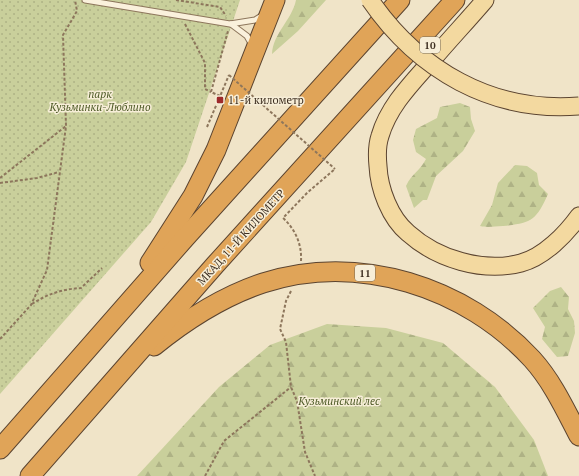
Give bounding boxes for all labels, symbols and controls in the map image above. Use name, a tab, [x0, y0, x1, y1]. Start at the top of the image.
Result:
road number: 10	[420, 37, 440, 53]
park label: парк Кузьминки-Люблино	[49, 87, 151, 114]
place label: 11-й километр	[228, 93, 304, 107]
marker: 11-й километр	[215, 95, 225, 105]
street label: МКАД, 11-Й КИЛОМЕТР	[194, 186, 288, 288]
road number: 11	[355, 265, 375, 281]
park label: Кузьминский лес	[297, 394, 380, 408]

